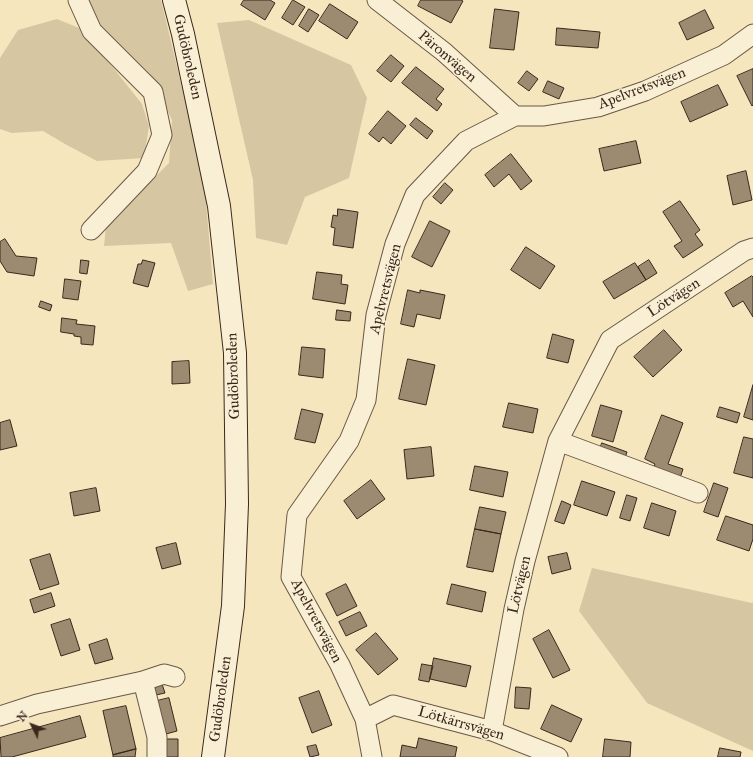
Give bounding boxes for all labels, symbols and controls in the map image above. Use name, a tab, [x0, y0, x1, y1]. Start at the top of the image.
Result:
street label: Gudöbroleden	[168, 13, 206, 101]
street label: Päronvägen	[414, 27, 480, 87]
street label: Apelvretsvägen	[596, 64, 688, 114]
street label: Apelvretsvägen	[366, 242, 406, 336]
street label: Lötvägen	[644, 274, 704, 322]
street label: Gudöbroleden	[223, 332, 245, 420]
street label: Lötvägen	[505, 554, 535, 616]
street label: Apelvretsvägen	[286, 576, 346, 666]
street label: Gudöbroleden	[206, 655, 236, 743]
street label: Lötkärrsvägen	[416, 703, 506, 745]
north arrow	[12, 705, 52, 745]
text: N	[15, 709, 31, 724]

